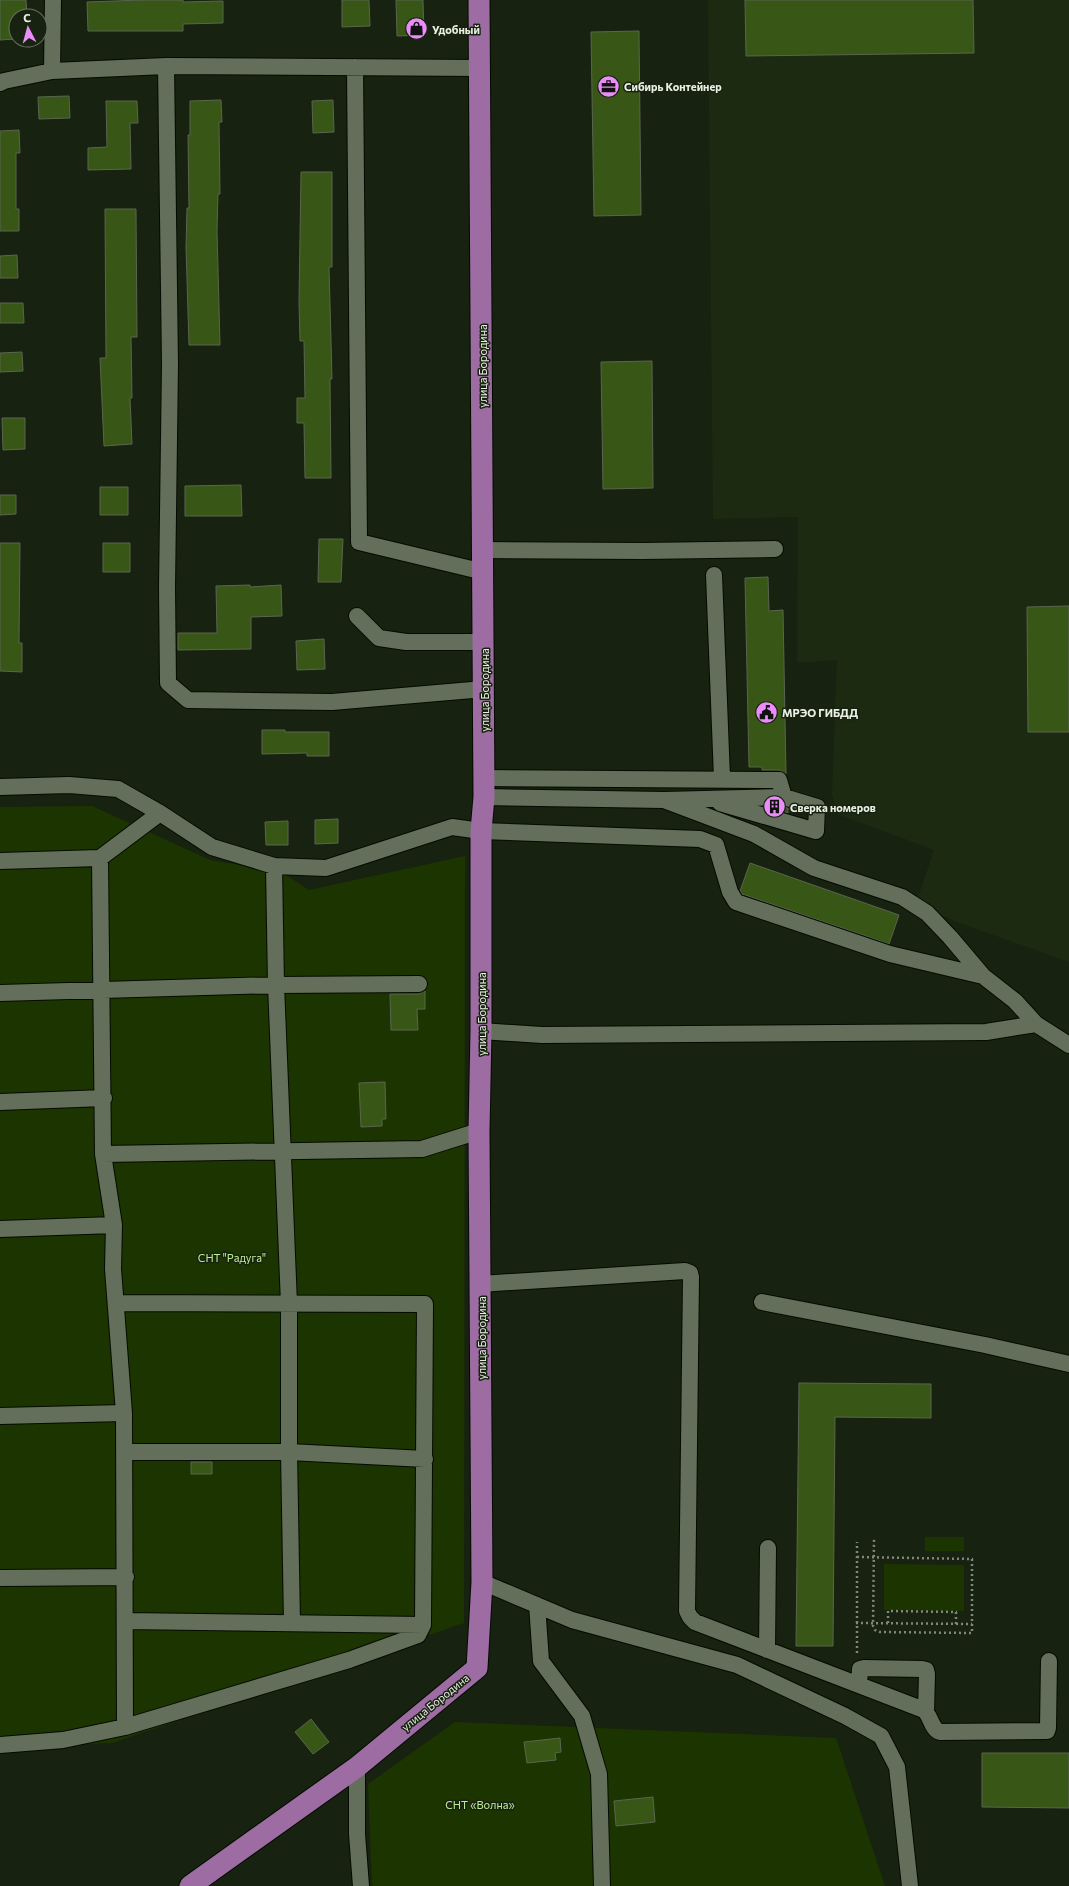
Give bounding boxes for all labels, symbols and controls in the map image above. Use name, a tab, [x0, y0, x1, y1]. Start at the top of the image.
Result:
north arrow	[8, 8, 48, 48]
text: С	[22, 11, 32, 24]
shop icon: Удобный	[403, 16, 429, 42]
place label: Удобный	[432, 23, 480, 36]
office icon: Сибирь Контейнер	[596, 73, 622, 99]
place label: Сибирь Контейнер	[624, 80, 722, 93]
street label: улица Бородина	[476, 324, 489, 408]
street label: улица Бородина	[478, 648, 491, 732]
public building icon: МРЭО ГИБДД	[753, 699, 779, 725]
place label: МРЭО ГИБДД	[782, 706, 858, 719]
building icon: Сверка номеров	[762, 794, 788, 820]
place label: Сверка номеров	[790, 801, 876, 814]
street label: улица Бородина	[475, 972, 488, 1056]
park label: СНТ "Радуга"	[198, 1251, 266, 1264]
street label: улица Бородина	[475, 1296, 488, 1380]
street label: улица Бородина	[399, 1671, 471, 1733]
park label: СНТ «Волна»	[445, 1798, 515, 1811]

